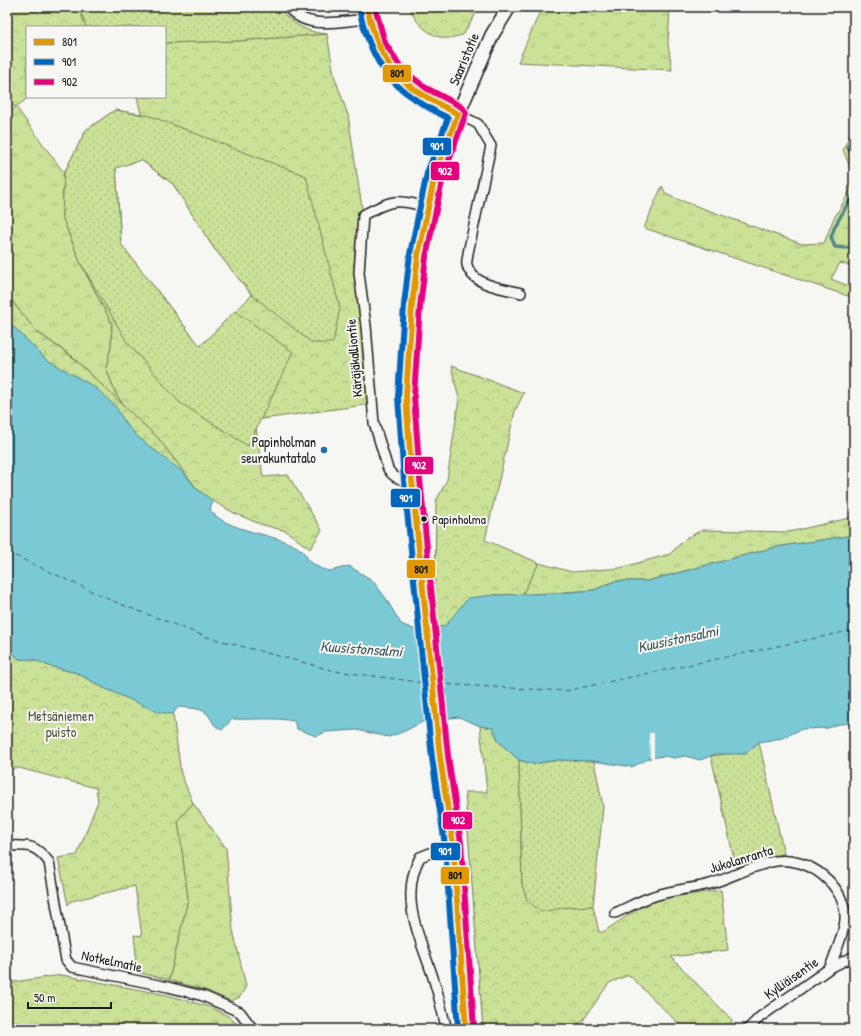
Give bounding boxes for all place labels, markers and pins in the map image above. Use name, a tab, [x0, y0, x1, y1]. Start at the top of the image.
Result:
place label: Papinholman seurakuntatalo	[241, 432, 316, 467]
marker: Papinholman seurakuntatalo	[319, 445, 329, 455]
place label: Papinholma	[432, 510, 486, 528]
marker: Papinholma	[419, 514, 429, 524]

